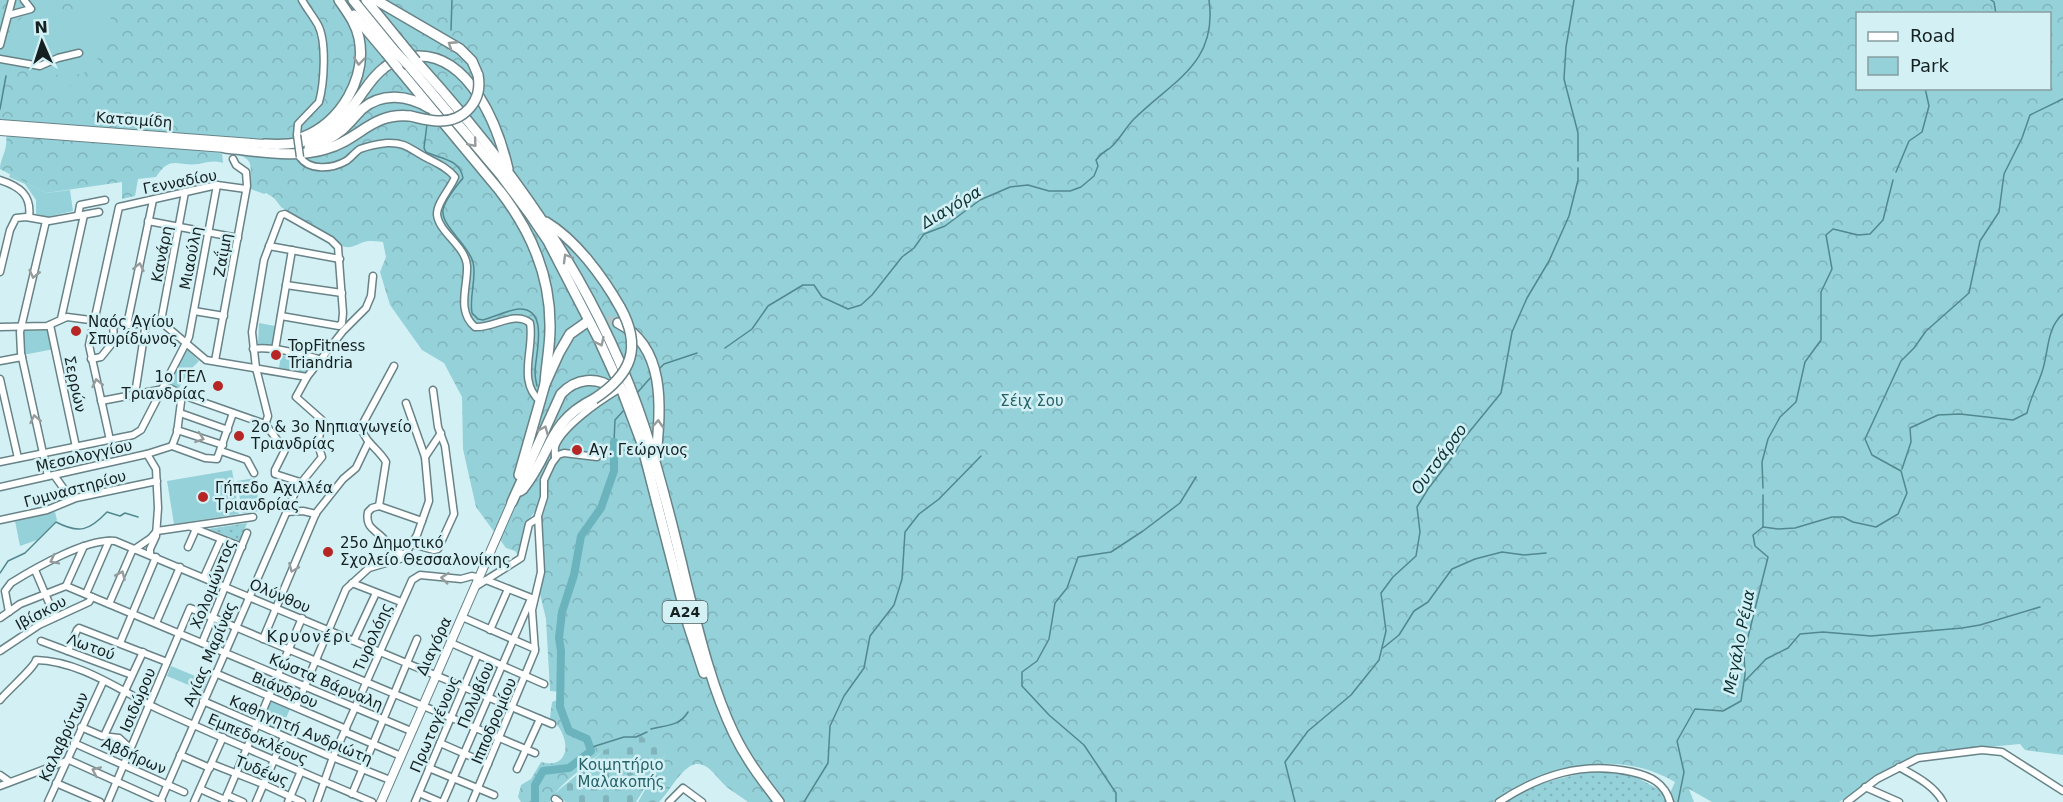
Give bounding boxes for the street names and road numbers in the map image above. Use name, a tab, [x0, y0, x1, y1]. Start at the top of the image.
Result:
street label: Κατσιμίδη	[95, 108, 173, 132]
street label: Γενναδίου	[141, 166, 219, 198]
street label: Κανάρη	[148, 224, 176, 284]
street label: Μιαούλη	[176, 225, 206, 291]
street label: Ζαΐμη	[208, 231, 236, 278]
street label: Σερρών	[60, 354, 90, 414]
street label: Μεσολογγίου	[34, 436, 134, 476]
street label: Γυμναστηρίου	[22, 467, 128, 511]
street label: Χολομώντος	[187, 537, 239, 631]
street label: Ολύνθου	[247, 575, 313, 617]
street label: Ιβίσκου	[12, 592, 70, 634]
street label: Αγίας Μαρίνας	[180, 599, 240, 709]
street label: Τυρολόης	[350, 600, 396, 675]
road number: Α24	[662, 601, 708, 623]
street label: Διαγόρα	[413, 614, 455, 678]
street label: Λωτού	[65, 630, 117, 664]
street label: Κώστα Βάρναλη	[266, 650, 386, 714]
street label: Πολυβίου	[454, 659, 498, 731]
street label: Ισιδώρου	[116, 665, 160, 735]
street label: Βιάνδρου	[249, 668, 321, 712]
street label: Πρωτογένους	[406, 673, 464, 775]
street label: Ιπποδρομίου	[468, 675, 520, 767]
street label: Καλαβρύτων	[36, 690, 92, 784]
street label: Καθηγητή Ανδριώτη	[227, 692, 375, 768]
street label: Εμπεδοκλέους	[205, 710, 311, 768]
street label: Αβδήρων	[99, 734, 169, 778]
street label: Τυδέως	[232, 752, 292, 790]

